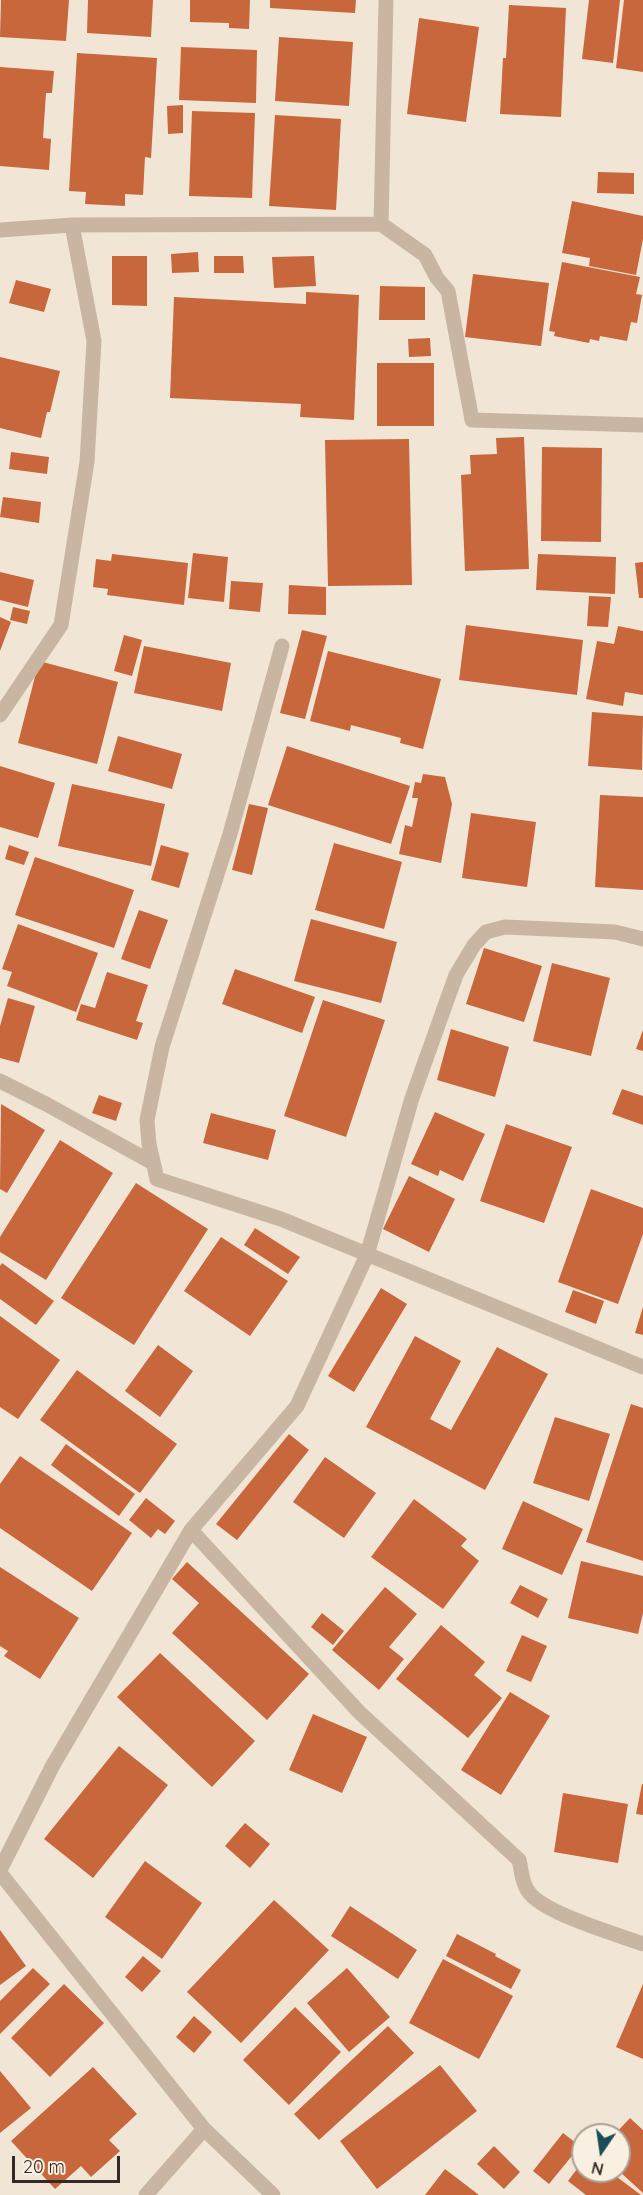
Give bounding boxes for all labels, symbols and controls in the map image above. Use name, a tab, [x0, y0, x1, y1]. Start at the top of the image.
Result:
north arrow	[571, 2123, 631, 2183]
scale bar	[15, 2144, 123, 2182]
text: 20 m	[23, 2155, 65, 2178]
text: N	[589, 2158, 605, 2180]

